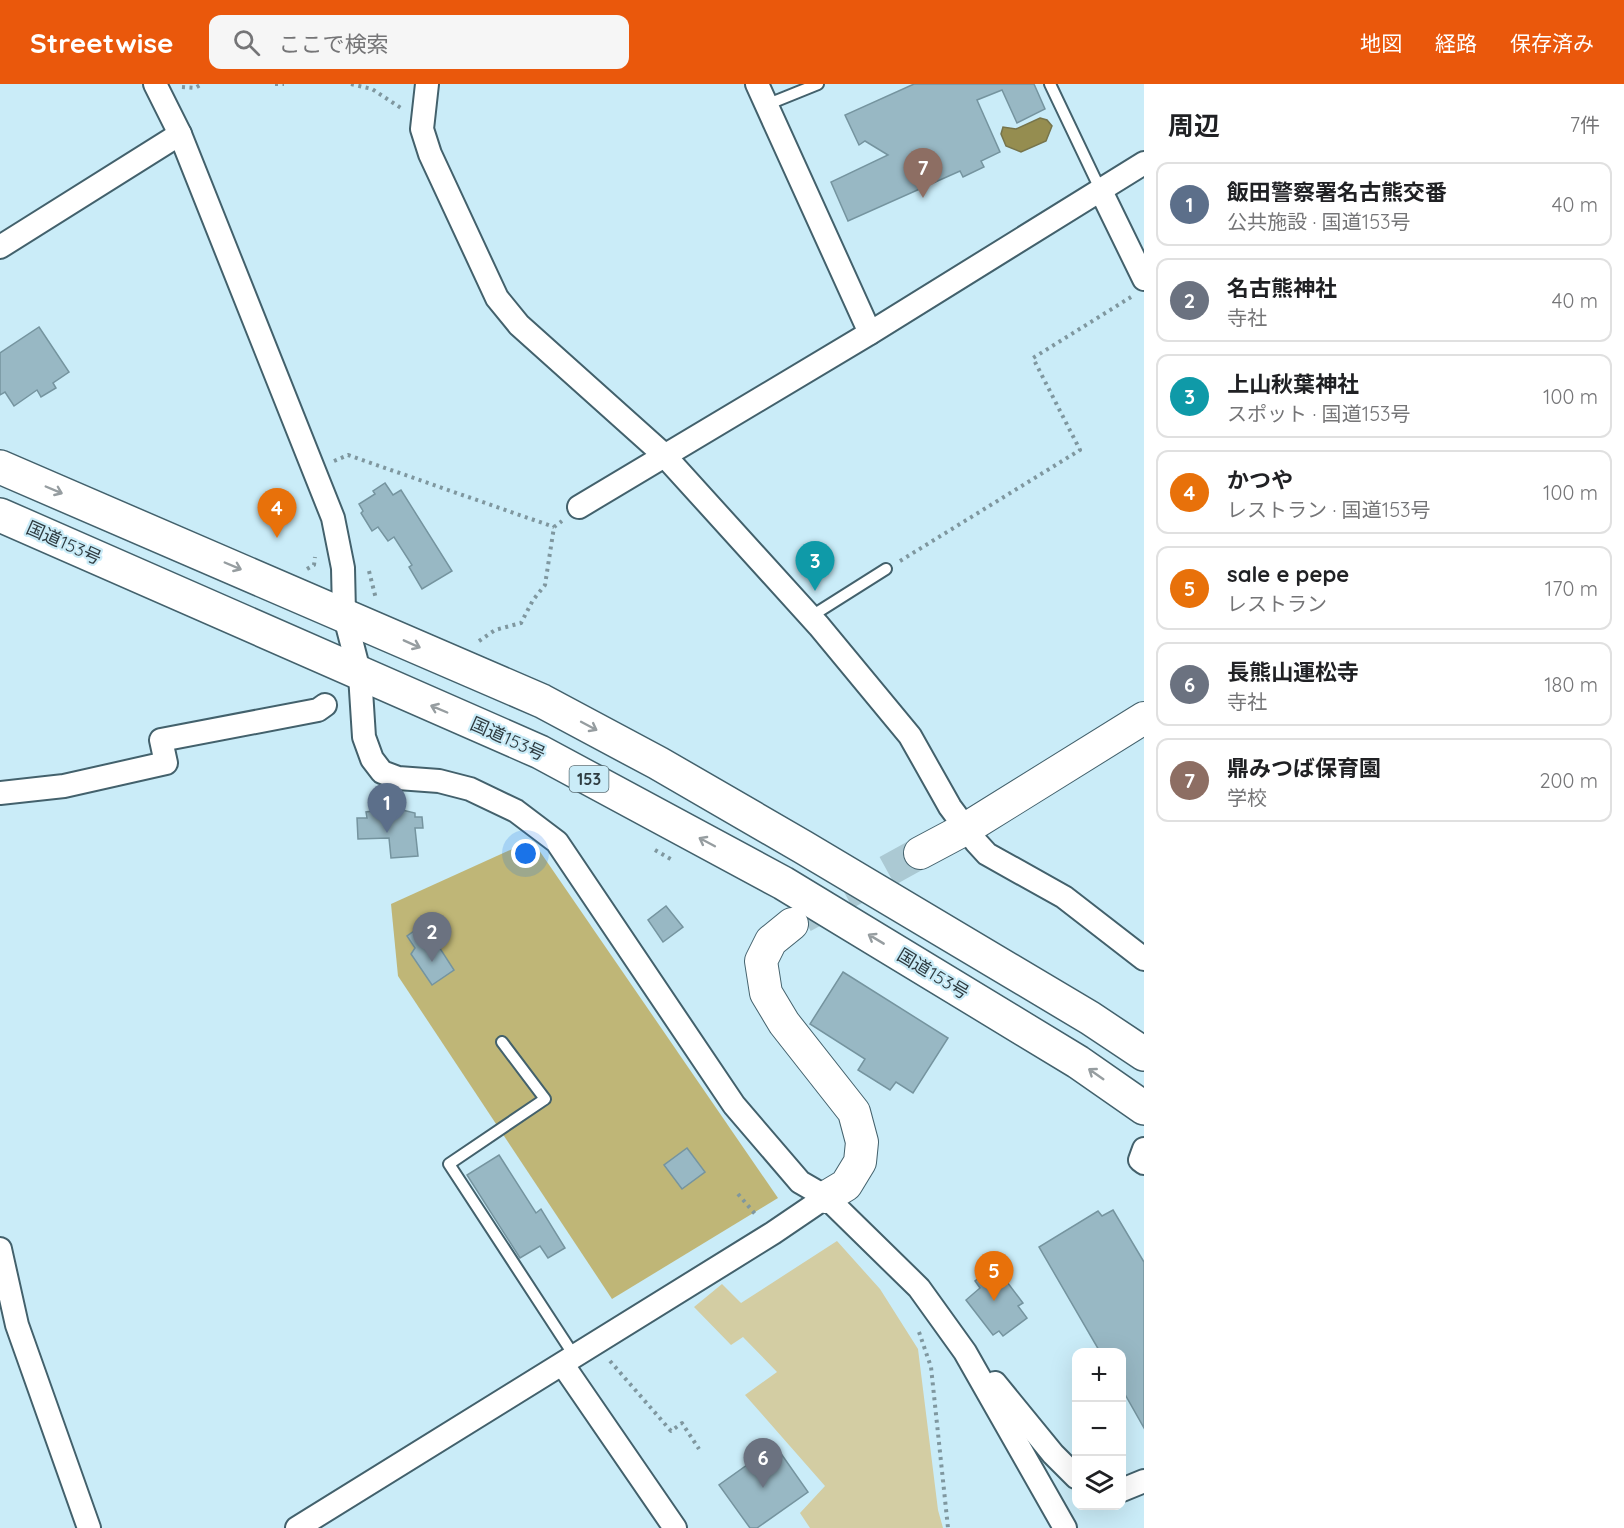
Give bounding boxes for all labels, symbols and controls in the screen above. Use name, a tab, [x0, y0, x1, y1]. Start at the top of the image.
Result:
search box	[209, 15, 629, 69]
text: Streetwise	[30, 25, 173, 60]
icon: search	[230, 26, 263, 59]
text: ここで検索	[278, 30, 388, 58]
text: 地図	[1360, 30, 1402, 56]
text: 経路	[1435, 30, 1477, 56]
text: 保存済み	[1510, 30, 1594, 56]
text: 周辺	[1168, 109, 1220, 142]
text: 7件	[1570, 112, 1600, 137]
pin: 7	[904, 148, 942, 198]
text: 飯田警察署名古熊交番	[1227, 178, 1447, 206]
text: 1	[1186, 192, 1193, 217]
text: 40 m	[1552, 192, 1598, 217]
text: 公共施設 · 国道153号	[1227, 209, 1411, 234]
text: 名古熊神社	[1227, 274, 1337, 302]
text: 2	[1184, 288, 1195, 313]
text: 40 m	[1552, 288, 1598, 313]
text: 寺社	[1227, 305, 1267, 330]
text: 上山秋葉神社	[1227, 370, 1359, 398]
text: 3	[1184, 384, 1195, 409]
text: 100 m	[1543, 384, 1598, 409]
text: スポット · 国道153号	[1227, 401, 1411, 426]
text: かつや	[1227, 466, 1293, 494]
text: 4	[1184, 480, 1195, 505]
text: 100 m	[1543, 480, 1598, 505]
one-way arrow	[44, 485, 62, 496]
pin: 4	[258, 488, 296, 538]
text: レストラン · 国道153号	[1227, 497, 1431, 522]
street label: 国道153号	[23, 516, 105, 569]
pin: 3	[796, 542, 834, 591]
text: sale e pepe	[1227, 560, 1349, 588]
one-way arrow	[224, 561, 242, 572]
text: 5	[1184, 576, 1195, 601]
text: 170 m	[1545, 576, 1598, 601]
text: レストラン	[1227, 591, 1327, 616]
one-way arrow	[403, 638, 421, 650]
text: 長熊山運松寺	[1227, 658, 1359, 686]
text: 6	[1184, 672, 1195, 697]
text: 180 m	[1544, 672, 1598, 697]
text: 寺社	[1227, 689, 1267, 714]
one-way arrow	[430, 703, 448, 714]
street label: 国道153号	[467, 712, 549, 765]
one-way arrow	[579, 721, 597, 732]
text: 鼎みつば保育園	[1227, 754, 1381, 782]
road number: 153	[570, 766, 608, 792]
text: 7	[1184, 768, 1195, 793]
text: 200 m	[1539, 768, 1598, 793]
pin: 1	[368, 784, 406, 833]
text: 学校	[1227, 785, 1267, 810]
one-way arrow	[699, 836, 716, 848]
your location	[511, 839, 540, 868]
pin: 2	[412, 912, 452, 962]
one-way arrow	[868, 933, 885, 945]
street label: 国道153号	[893, 943, 973, 1004]
one-way arrow	[1088, 1068, 1105, 1080]
pin: 5	[974, 1252, 1014, 1301]
map controls	[1072, 1348, 1126, 1510]
button: +	[1072, 1348, 1126, 1402]
button: −	[1072, 1402, 1126, 1456]
pin: 6	[744, 1438, 783, 1488]
button: layers	[1072, 1456, 1126, 1510]

